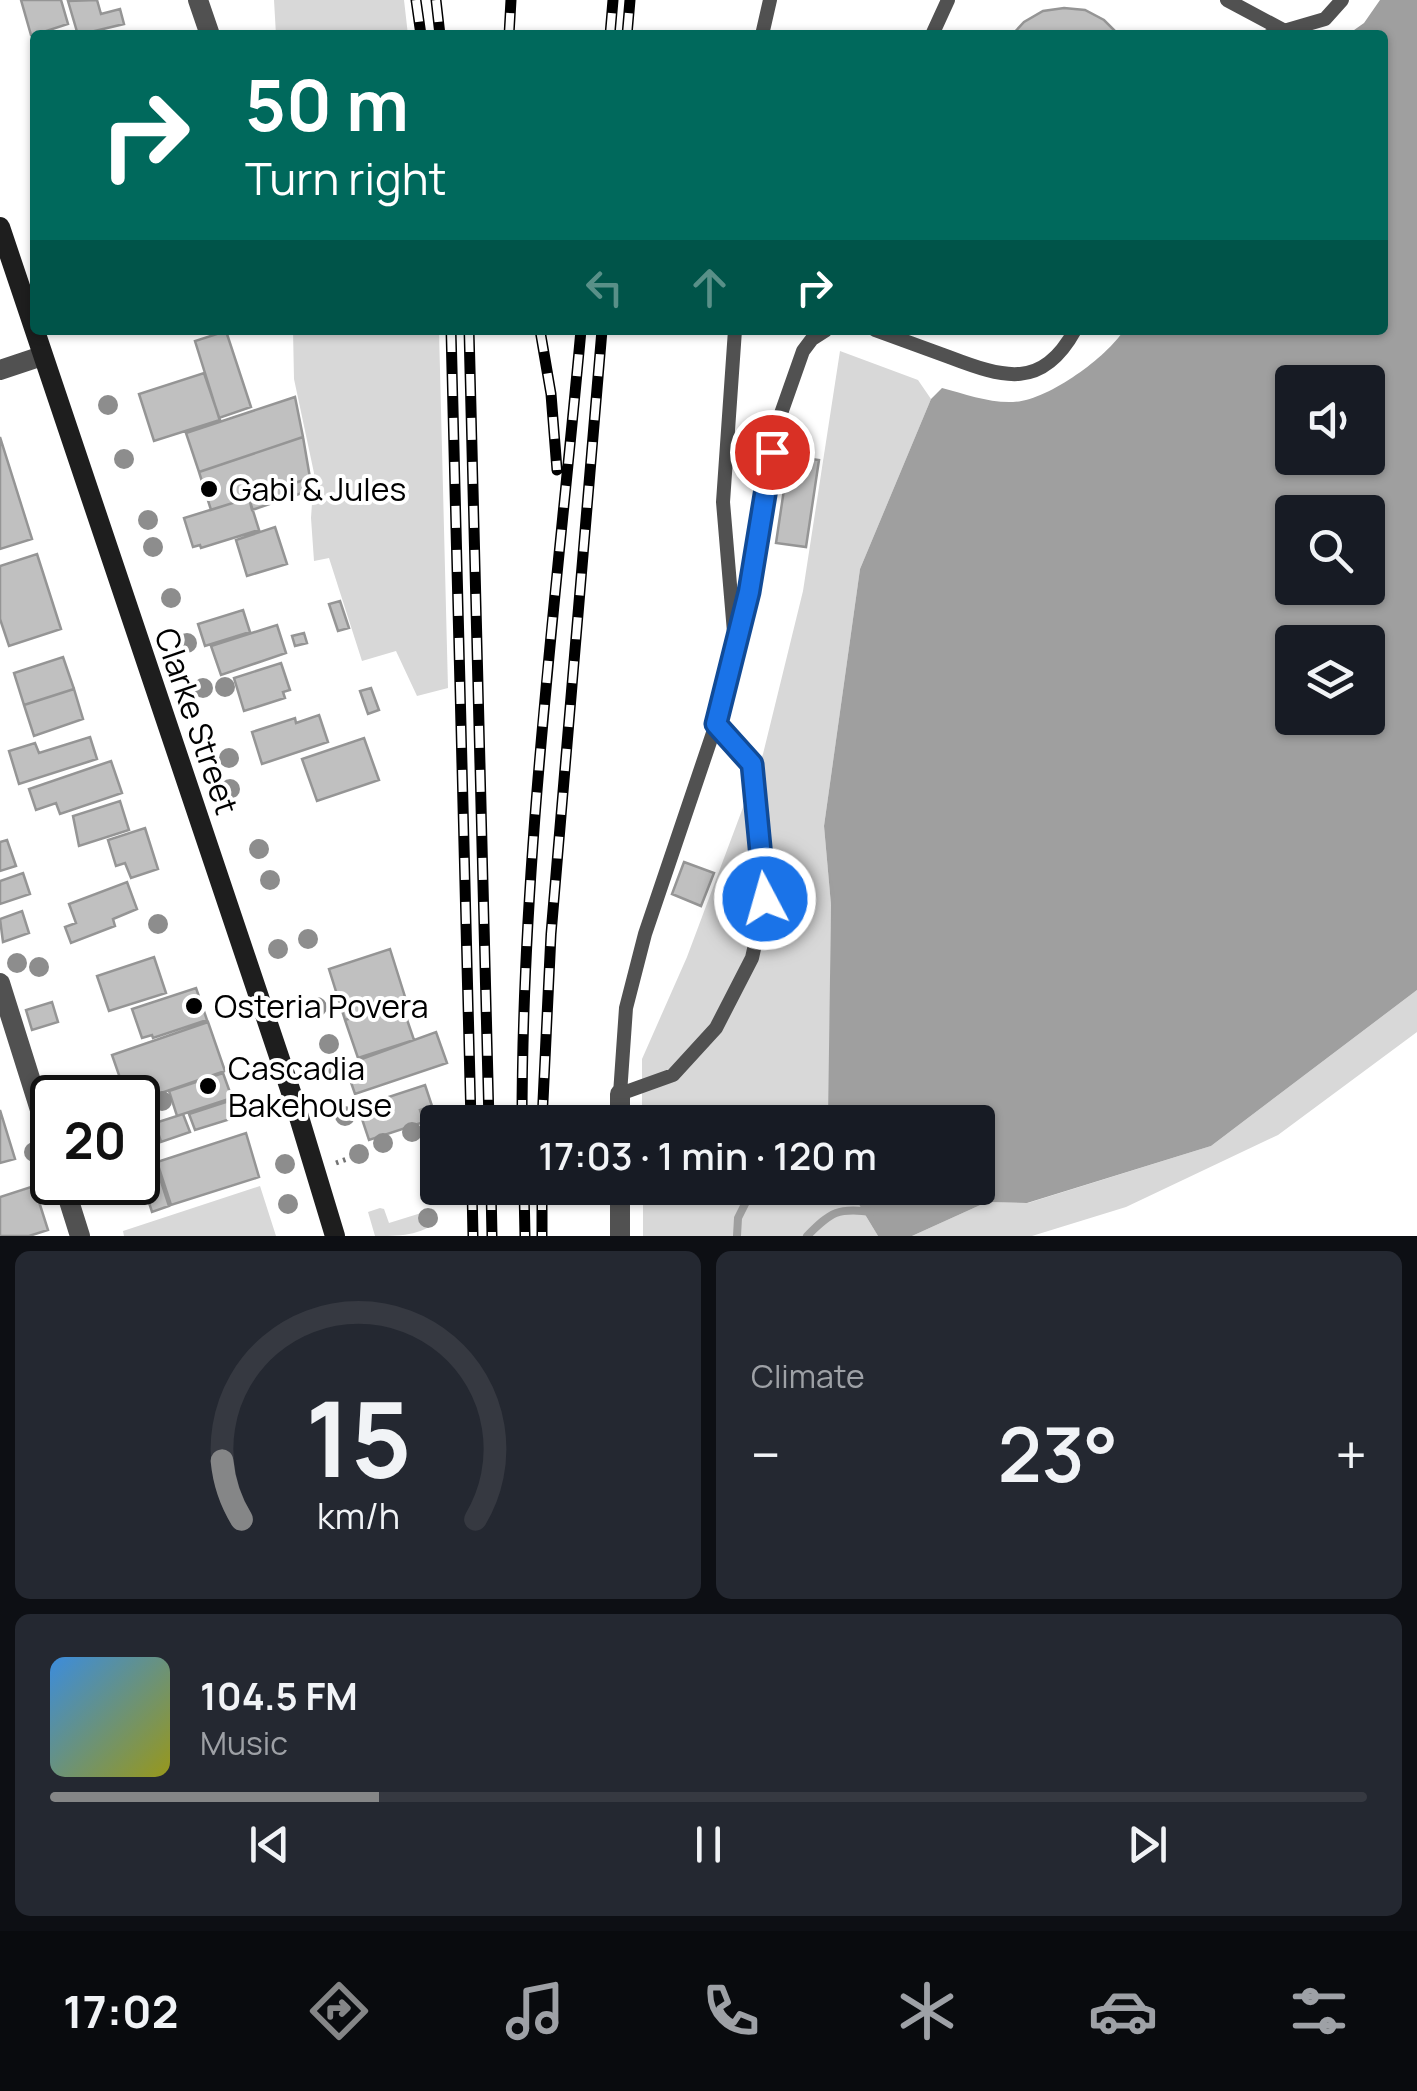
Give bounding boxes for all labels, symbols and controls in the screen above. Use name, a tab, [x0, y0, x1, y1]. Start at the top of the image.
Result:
text: 50 m	[245, 56, 409, 152]
icon: right	[80, 70, 210, 200]
text: Turn right	[245, 147, 446, 209]
icon: left	[577, 260, 632, 315]
icon: ahead	[682, 260, 737, 315]
icon: right	[787, 260, 842, 315]
map controls	[1275, 365, 1385, 735]
button: sound	[1275, 365, 1385, 475]
pin	[730, 410, 815, 495]
icon: arrive	[745, 425, 800, 480]
place label: Gabi & Jules	[229, 467, 406, 511]
marker: Gabi & Jules	[198, 478, 220, 500]
button: search	[1275, 495, 1385, 605]
street label: Clarke Street	[145, 622, 249, 820]
button: layers	[1275, 625, 1385, 735]
position arrow	[713, 847, 817, 951]
place label: Osteria Povera	[214, 984, 429, 1028]
marker: Osteria Povera	[183, 995, 205, 1017]
place label: Cascadia Bakehouse	[228, 1046, 392, 1127]
speed limit sign: 20	[30, 1075, 160, 1205]
marker: Cascadia Bakehouse	[197, 1075, 219, 1097]
text: 17:03 · 1 min · 120 m	[538, 1129, 877, 1181]
text: Climate	[751, 1354, 865, 1398]
text: 15	[305, 1366, 411, 1508]
text: 23°	[998, 1402, 1118, 1505]
text: −	[751, 1416, 781, 1492]
text: +	[1335, 1416, 1367, 1492]
text: km/h	[316, 1491, 400, 1540]
text: 104.5 FM	[200, 1669, 358, 1721]
text: Music	[200, 1721, 288, 1765]
icon: previous	[242, 1817, 297, 1872]
icon: pause	[681, 1817, 736, 1872]
icon: next	[1120, 1817, 1175, 1872]
icon: directions	[304, 1976, 374, 2046]
icon: music	[500, 1976, 570, 2046]
icon: phone	[696, 1976, 766, 2046]
icon: climate	[892, 1976, 962, 2046]
icon: car	[1088, 1976, 1158, 2046]
icon: filters	[1284, 1976, 1354, 2046]
text: 17:02	[63, 1980, 179, 2042]

